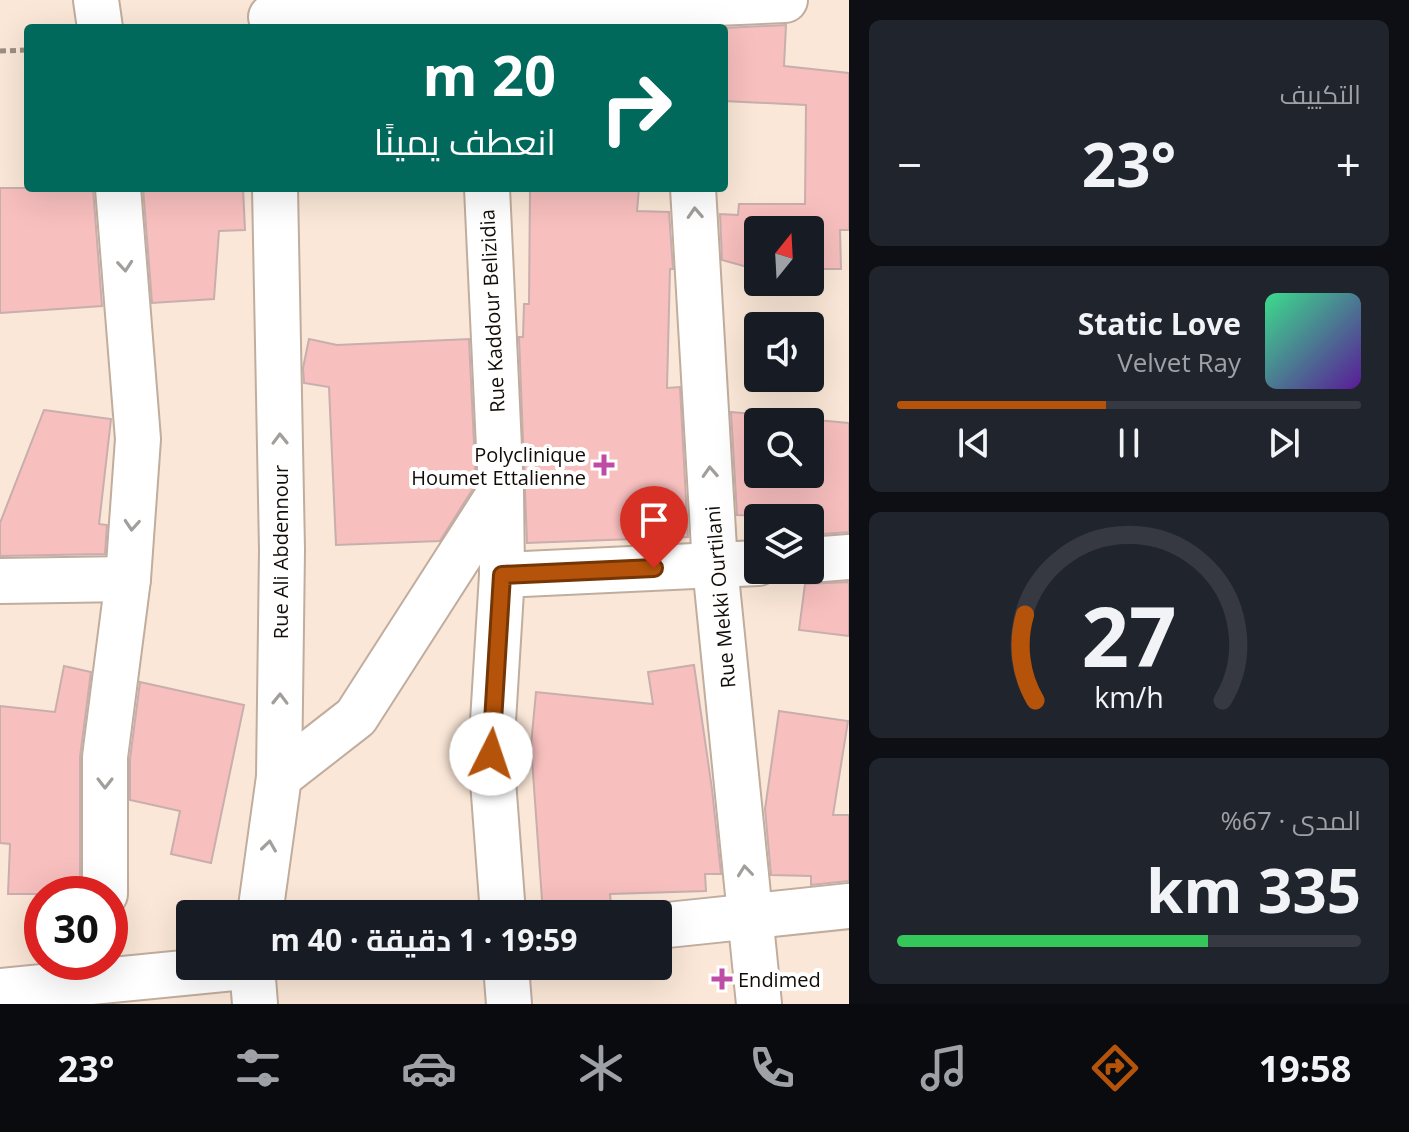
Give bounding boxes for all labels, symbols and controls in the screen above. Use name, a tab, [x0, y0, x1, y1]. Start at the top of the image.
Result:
text: 20 m	[422, 36, 556, 112]
icon: right	[584, 56, 688, 160]
text: التكييف	[1279, 76, 1361, 112]
text: انعطف يمينًا	[374, 117, 556, 166]
text: 23°	[1082, 123, 1176, 205]
text: −	[897, 134, 922, 194]
text: +	[1336, 134, 1361, 194]
one-way arrow	[687, 206, 704, 219]
street label: Rue Kaddour Belizidia	[473, 209, 511, 413]
north arrow	[744, 216, 824, 296]
map controls	[744, 216, 824, 584]
one-way arrow	[116, 260, 133, 273]
text: Static Love	[1078, 303, 1241, 344]
button: sound	[744, 312, 824, 392]
text: Velvet Ray	[1117, 344, 1241, 380]
button: search	[744, 408, 824, 488]
icon: previous	[952, 421, 996, 465]
icon: pause	[1107, 421, 1151, 465]
icon: next	[1262, 421, 1306, 465]
one-way arrow	[271, 432, 288, 445]
place label: Polyclinique Houmet Ettalienne	[411, 441, 586, 491]
marker: Polyclinique Houmet Ettalienne	[593, 454, 615, 476]
street label: Rue Ali Abdennour	[267, 465, 294, 639]
one-way arrow	[702, 465, 719, 478]
pin	[620, 486, 688, 568]
icon: arrive	[632, 498, 676, 542]
button: layers	[744, 504, 824, 584]
street label: Rue Mekki Ourtilani	[699, 505, 741, 689]
one-way arrow	[124, 519, 141, 532]
text: 27	[1081, 578, 1177, 691]
text: km/h	[1094, 677, 1164, 716]
one-way arrow	[271, 692, 289, 705]
position arrow	[449, 712, 533, 796]
one-way arrow	[96, 777, 114, 790]
text: المدى · 67%	[1221, 802, 1361, 838]
one-way arrow	[260, 839, 277, 853]
text: 335 km	[1146, 849, 1361, 931]
one-way arrow	[737, 864, 754, 877]
speed limit sign: 30	[24, 876, 128, 980]
text: 19:59 · 1 دقيقة · 40 m	[271, 919, 577, 960]
place label: Endimed	[738, 966, 821, 993]
marker: Endimed	[713, 970, 731, 988]
icon: filters	[230, 1040, 286, 1096]
icon: car	[401, 1040, 457, 1096]
icon: climate	[573, 1040, 629, 1096]
icon: phone	[744, 1040, 800, 1096]
icon: music	[916, 1040, 972, 1096]
icon: directions	[1087, 1040, 1143, 1096]
text: 23°	[58, 1044, 114, 1093]
text: 19:58	[1259, 1044, 1351, 1093]

